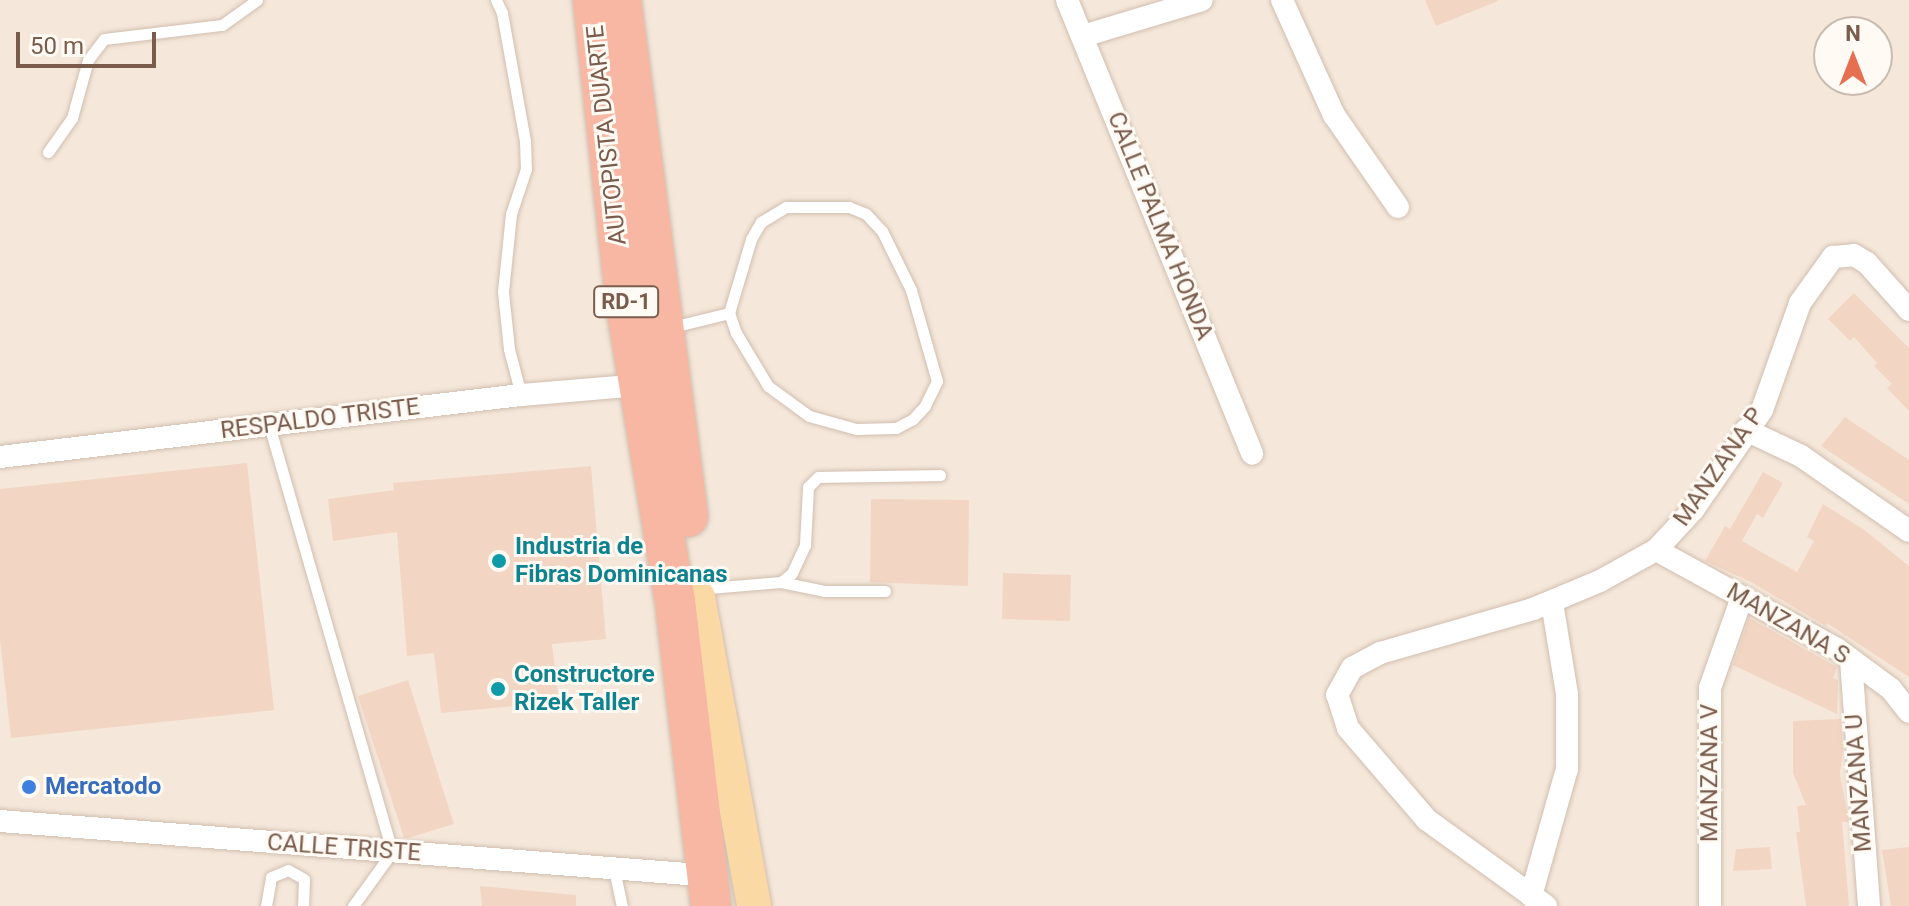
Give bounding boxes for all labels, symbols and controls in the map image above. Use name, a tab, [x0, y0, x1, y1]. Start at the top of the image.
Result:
scale bar	[20, 16, 160, 66]
north arrow	[1813, 16, 1893, 96]
text: N	[1845, 21, 1861, 46]
street label: AUTOPISTA DUARTE	[581, 24, 633, 246]
text: 50 m	[30, 32, 84, 60]
street label: CALLE PALMA HONDA	[1101, 108, 1219, 344]
road number: RD-1	[592, 284, 660, 320]
street label: RESPALDO TRISTE	[219, 392, 421, 446]
street label: MANZANA P	[1668, 402, 1770, 532]
place label: Industria de Fibras Dominicanas	[515, 533, 728, 589]
marker: Industria de Fibras Dominicanas	[490, 552, 508, 570]
street label: MANZANA S	[1721, 577, 1855, 671]
place label: Constructore Rizek Taller	[514, 661, 655, 717]
marker: Constructore Rizek Taller	[489, 680, 507, 698]
street label: MANZANA V	[1696, 704, 1724, 842]
street label: MANZANA U	[1840, 713, 1878, 853]
place label: Mercatodo	[45, 773, 161, 801]
marker: Mercatodo	[20, 778, 38, 796]
street label: CALLE TRISTE	[266, 828, 422, 868]

